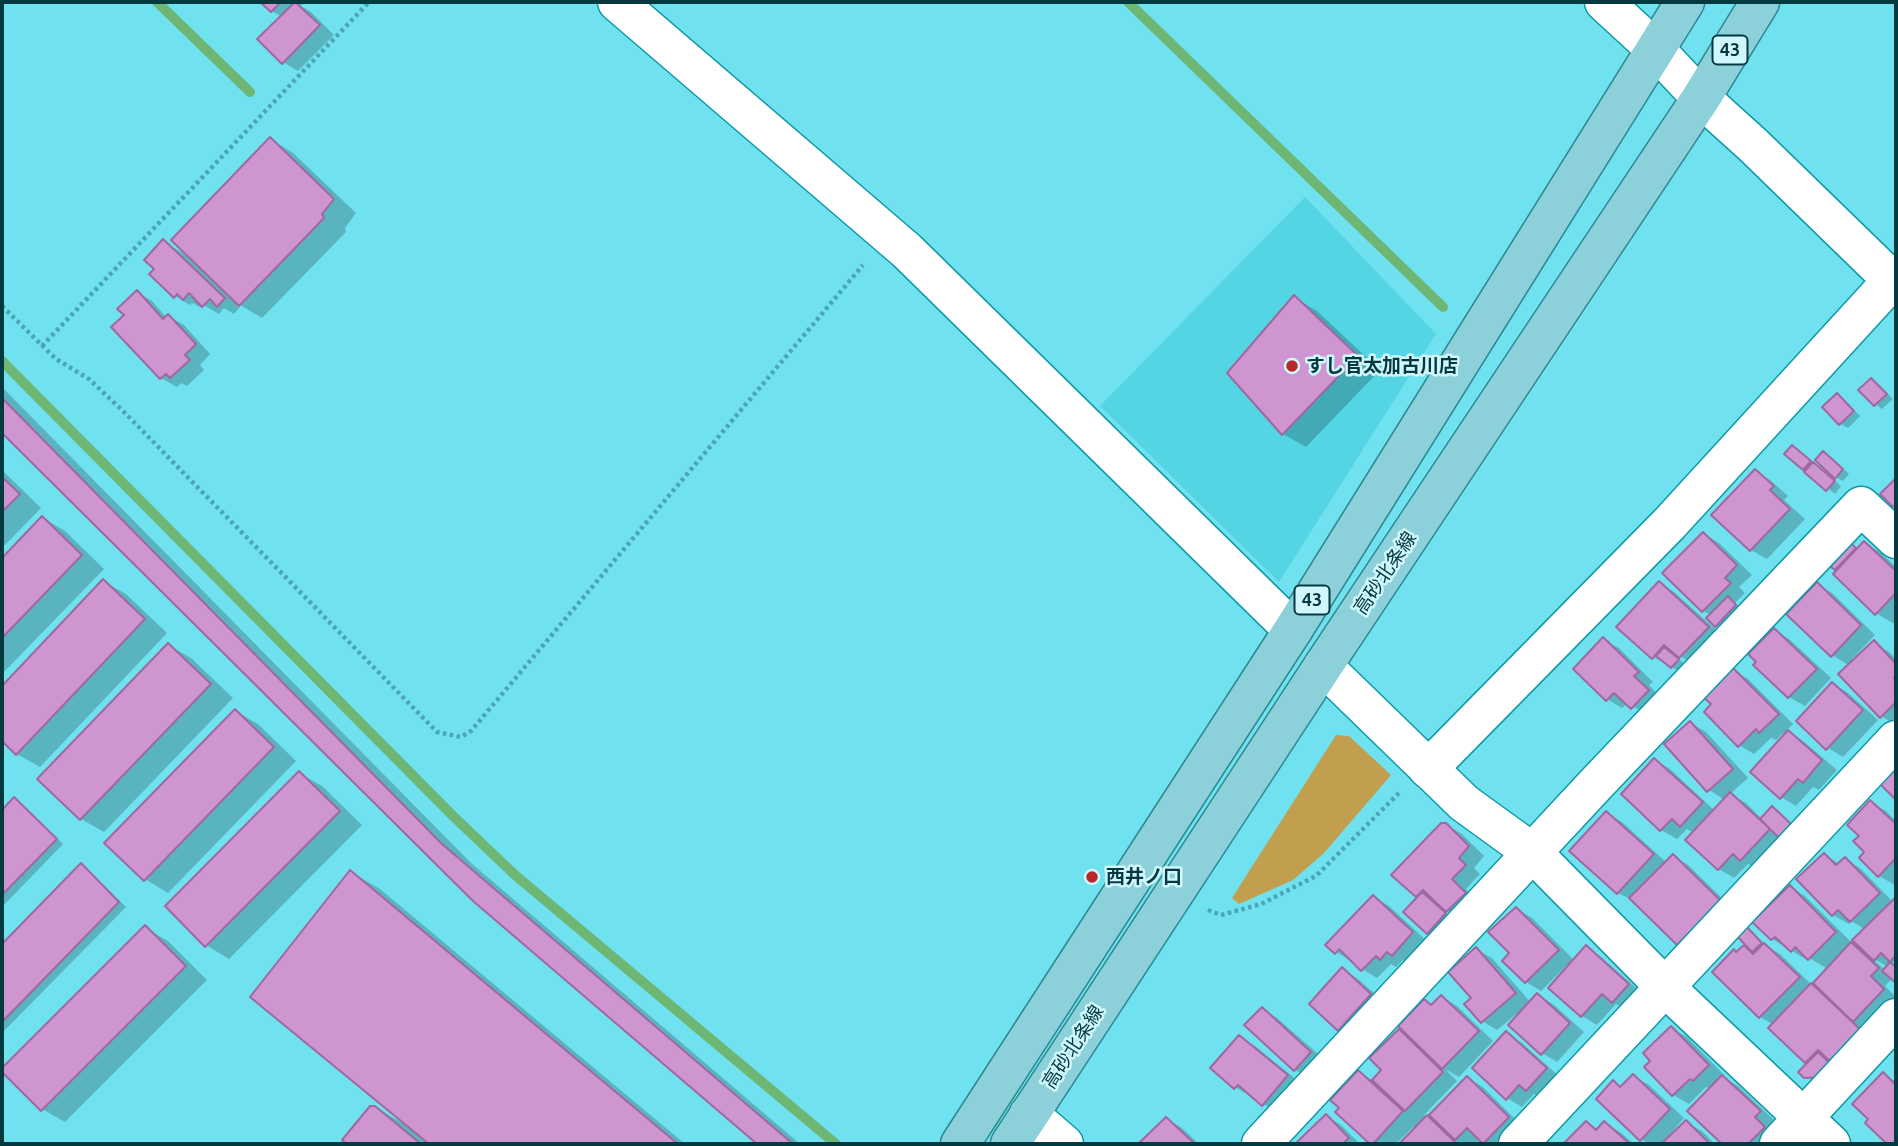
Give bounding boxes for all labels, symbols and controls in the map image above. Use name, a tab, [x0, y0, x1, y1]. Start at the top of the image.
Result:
road number: 43	[1712, 36, 1748, 64]
place label: すし官太加古川店	[1306, 355, 1458, 377]
marker: すし官太加古川店	[1284, 358, 1300, 374]
street label: 高砂北条線	[1349, 527, 1421, 619]
road number: 43	[1294, 586, 1330, 614]
place label: 西井ノ口	[1106, 866, 1182, 888]
marker: 西井ノ口	[1084, 869, 1100, 885]
street label: 高砂北条線	[1038, 1001, 1108, 1093]

